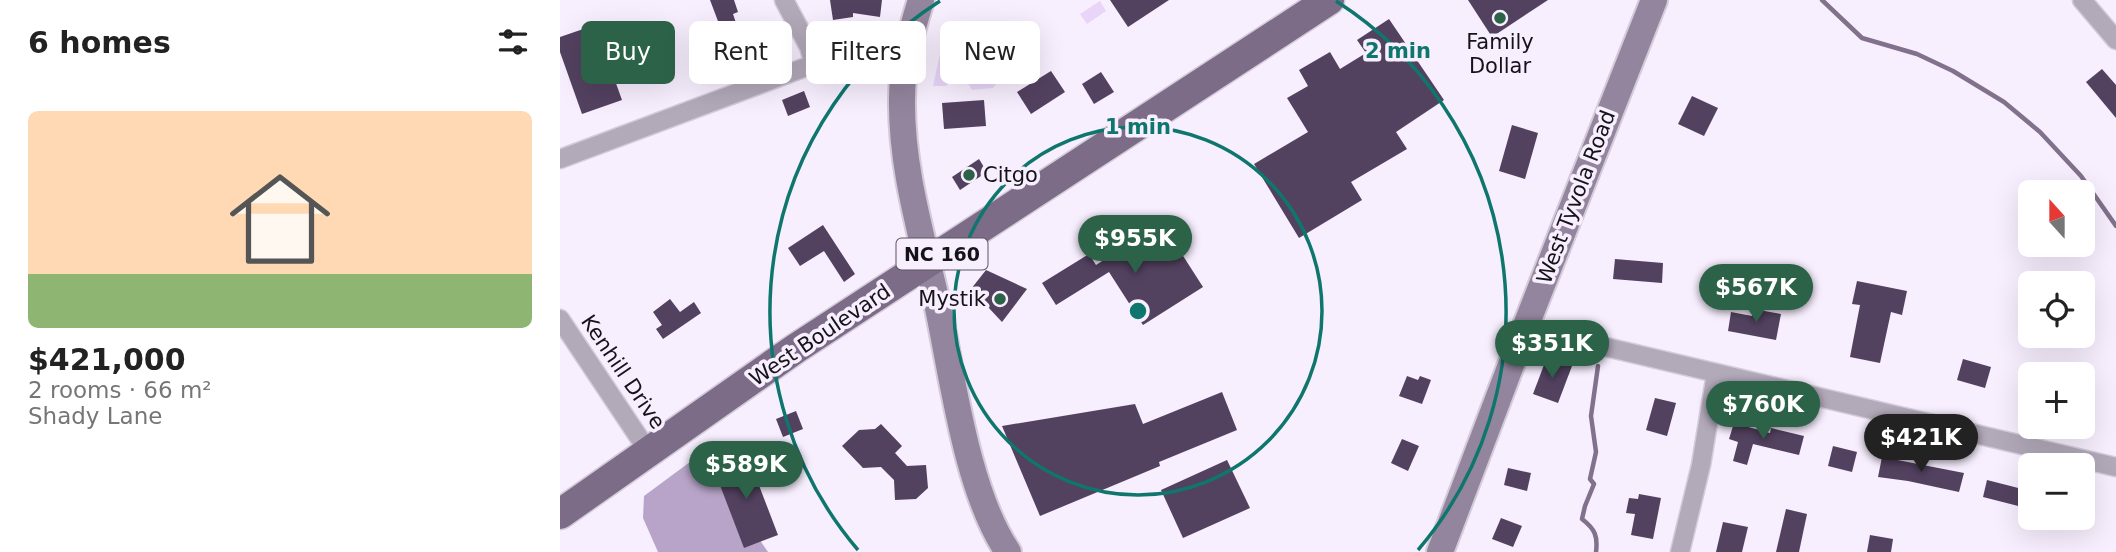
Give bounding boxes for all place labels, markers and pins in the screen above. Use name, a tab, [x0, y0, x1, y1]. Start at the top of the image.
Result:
marker: Family Dollar	[1492, 10, 1508, 26]
place label: Family Dollar	[1466, 30, 1534, 78]
place label: Citgo	[983, 163, 1038, 187]
marker: Citgo	[961, 167, 977, 183]
pin: $955K	[1086, 216, 1184, 275]
pin: $567K	[1707, 264, 1805, 324]
place label: Mystik	[918, 287, 987, 311]
marker: Mystik	[992, 291, 1008, 307]
centre of rings	[1126, 299, 1150, 323]
pin: $351K	[1503, 320, 1601, 380]
pin: $760K	[1714, 382, 1812, 441]
pin: $421K	[1872, 414, 1970, 474]
pin: $589K	[697, 442, 795, 501]

